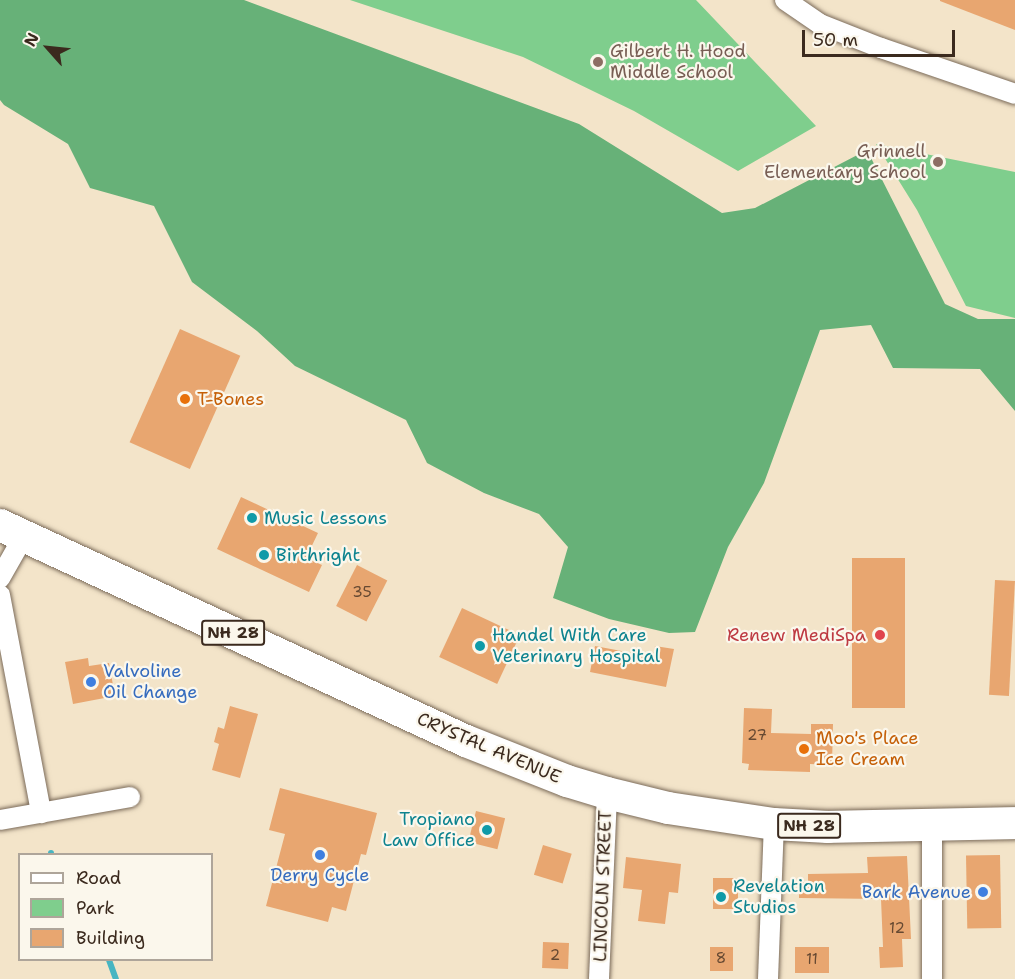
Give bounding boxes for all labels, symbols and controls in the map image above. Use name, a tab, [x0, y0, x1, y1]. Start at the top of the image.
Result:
north arrow	[18, 18, 78, 78]
scale bar	[805, 18, 958, 56]
text: 50 m	[813, 28, 858, 52]
text: N	[19, 29, 44, 50]
place label: Gilbert H. Hood Middle School	[610, 41, 746, 84]
marker: Gilbert H. Hood Middle School	[591, 55, 605, 69]
place label: Grinnell Elementary School	[764, 141, 926, 184]
marker: Grinnell Elementary School	[931, 155, 945, 169]
place label: T-Bones	[197, 388, 264, 410]
marker: T-Bones	[178, 392, 192, 406]
place label: Music Lessons	[264, 507, 387, 529]
marker: Music Lessons	[245, 511, 259, 525]
place label: Birthright	[276, 544, 360, 566]
marker: Birthright	[257, 548, 271, 562]
house number: 35	[352, 584, 372, 602]
road number: NH 28	[200, 620, 266, 646]
place label: Renew MediSpa	[727, 624, 866, 646]
place label: Handel With Care Veterinary Hospital	[492, 625, 660, 668]
marker: Renew MediSpa	[871, 626, 889, 644]
marker: Handel With Care Veterinary Hospital	[473, 639, 487, 653]
place label: Valvoline Oil Change	[103, 661, 197, 704]
marker: Valvoline Oil Change	[84, 675, 98, 689]
street label: CRYSTAL AVENUE	[414, 708, 564, 788]
house number: 27	[747, 727, 767, 745]
place label: Moo's Place Ice Cream	[816, 728, 918, 771]
marker: Moo's Place Ice Cream	[797, 742, 811, 756]
place label: Tropiano Law Office	[382, 809, 475, 852]
street label: LINCOLN STREET	[590, 810, 616, 962]
road number: NH 28	[776, 813, 842, 839]
marker: Tropiano Law Office	[480, 823, 494, 837]
marker: Derry Cycle	[313, 848, 327, 862]
legend	[18, 853, 213, 961]
place label: Derry Cycle	[271, 864, 369, 886]
text: Road	[76, 866, 121, 890]
place label: Revelation Studios	[733, 876, 825, 918]
place label: Bark Avenue	[862, 881, 971, 903]
marker: Bark Avenue	[976, 885, 990, 899]
marker: Revelation Studios	[714, 890, 728, 904]
text: Park	[76, 896, 115, 920]
house number: 12	[889, 920, 905, 938]
text: Building	[76, 926, 145, 950]
house number: 2	[550, 947, 560, 965]
house number: 8	[716, 950, 726, 968]
house number: 11	[806, 951, 818, 969]

